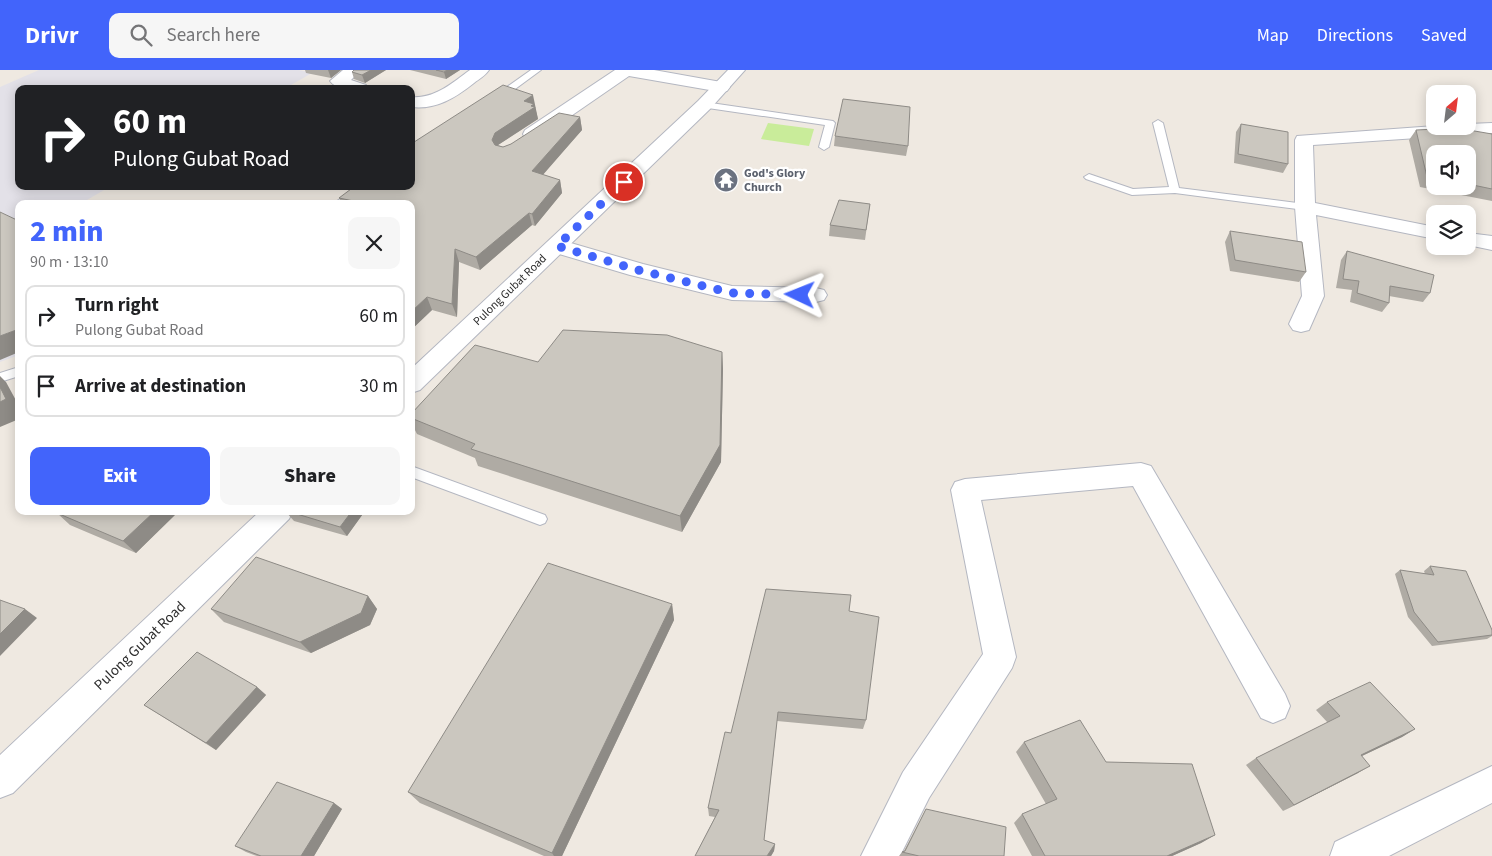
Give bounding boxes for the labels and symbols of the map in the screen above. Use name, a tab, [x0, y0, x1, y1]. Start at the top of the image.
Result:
north arrow	[1426, 85, 1476, 135]
pin	[603, 161, 645, 203]
place label: God's Glory Church	[744, 165, 806, 196]
temple icon: God's Glory Church	[713, 167, 739, 193]
street label: Pulong Gubat Road	[469, 250, 551, 330]
position arrow	[773, 268, 825, 320]
street label: Pulong Gubat Road	[89, 597, 191, 695]

